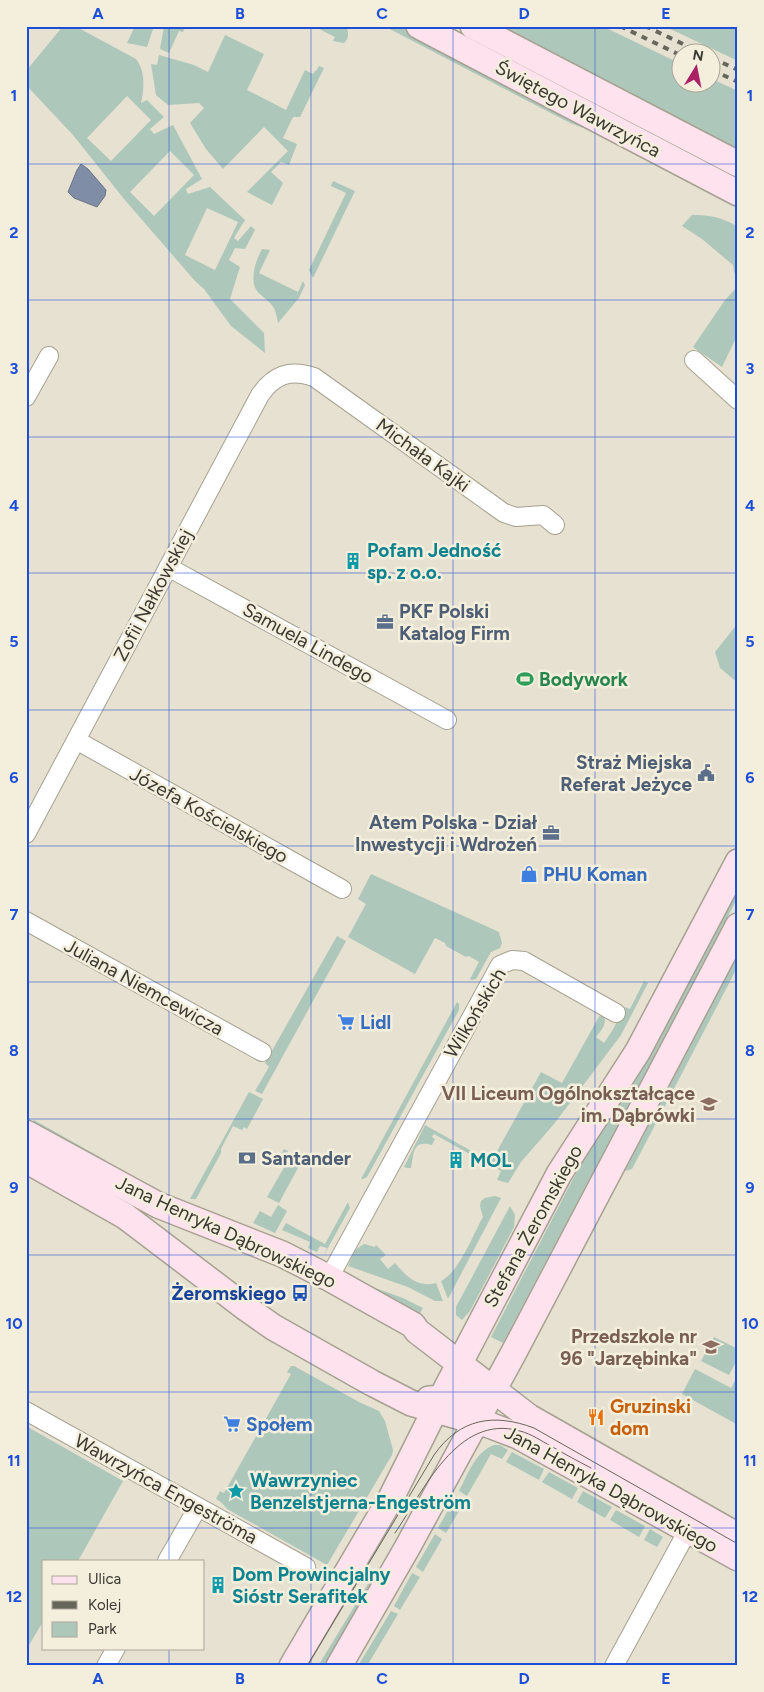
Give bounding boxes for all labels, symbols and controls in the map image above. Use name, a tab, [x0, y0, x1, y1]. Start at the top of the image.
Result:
text: A	[92, 4, 104, 23]
text: B	[235, 4, 245, 23]
text: C	[376, 4, 388, 23]
text: D	[518, 4, 530, 23]
text: E	[661, 4, 671, 23]
north arrow	[672, 42, 722, 92]
text: N	[691, 46, 705, 65]
street label: Świętego Wawrzyńca	[491, 56, 665, 162]
text: 1	[11, 86, 17, 105]
text: 1	[747, 86, 753, 105]
text: 2	[9, 223, 19, 242]
text: 2	[745, 223, 755, 242]
text: 3	[10, 359, 19, 378]
text: 3	[746, 359, 755, 378]
street label: Michała Kajki	[371, 413, 475, 497]
text: 4	[9, 496, 19, 515]
text: 4	[745, 496, 755, 515]
street label: Zofii Nałkowskiej	[109, 525, 197, 665]
place label: Pofam Jedność sp. z o.o.	[367, 539, 501, 584]
building icon: Pofam Jedność sp. z o.o.	[343, 551, 363, 571]
street label: Samuela Lindego	[239, 598, 377, 688]
place label: PKF Polski Katalog Firm	[399, 600, 510, 645]
office icon: PKF Polski Katalog Firm	[375, 612, 395, 632]
text: 5	[9, 632, 19, 651]
text: 5	[745, 632, 755, 651]
place label: Bodywork	[539, 668, 629, 691]
sports icon: Bodywork	[515, 669, 535, 689]
place label: Straż Miejska Referat Jeżyce	[560, 751, 692, 796]
street label: Józefa Kościelskiego	[126, 762, 292, 868]
public building icon: Straż Miejska Referat Jeżyce	[696, 763, 716, 783]
text: 6	[9, 768, 19, 787]
text: 6	[745, 768, 755, 787]
place label: Atem Polska - Dział Inwestycji i Wdrożeń	[355, 811, 538, 856]
office icon: Atem Polska - Dział Inwestycji i Wdrożeń	[541, 823, 561, 843]
place label: PHU Koman	[543, 863, 647, 886]
shop icon: PHU Koman	[519, 864, 539, 884]
text: 7	[10, 905, 19, 924]
text: 7	[746, 905, 755, 924]
street label: Juliana Niemcewicza	[60, 934, 228, 1040]
street label: Wilkońskich	[439, 964, 511, 1062]
place label: Lidl	[360, 1011, 391, 1034]
supermarket icon: Lidl	[336, 1012, 356, 1032]
text: 8	[9, 1041, 19, 1060]
text: 8	[745, 1041, 755, 1060]
place label: VII Liceum Ogólnokształcące im. Dąbrówki	[441, 1082, 695, 1127]
school or university icon: VII Liceum Ogólnokształcące im. Dąbrówki	[699, 1094, 719, 1114]
street label: Stefana Żeromskiego	[479, 1141, 587, 1311]
place label: Santander	[261, 1147, 351, 1170]
bank icon: Santander	[237, 1148, 257, 1168]
place label: MOL	[470, 1149, 511, 1172]
building icon: MOL	[446, 1150, 466, 1170]
street label: Jana Henryka Dąbrowskiego	[112, 1171, 340, 1293]
text: 9	[9, 1178, 19, 1197]
text: 9	[745, 1178, 755, 1197]
place label: Żeromskiego	[172, 1282, 286, 1305]
bus stop icon: Żeromskiego	[290, 1283, 310, 1303]
text: 10	[5, 1314, 23, 1333]
text: 10	[741, 1314, 759, 1333]
place label: Przedszkole nr 96 "Jarzębinka"	[560, 1325, 697, 1370]
school or university icon: Przedszkole nr 96 "Jarzębinka"	[701, 1337, 721, 1357]
place label: Gruzinski dom	[610, 1395, 691, 1440]
restaurant icon: Gruzinski dom	[586, 1407, 606, 1427]
place label: Społem	[246, 1413, 313, 1436]
supermarket icon: Społem	[222, 1414, 242, 1434]
street label: Jana Henryka Dąbrowskiego	[500, 1421, 722, 1557]
street label: Wawrzyńca Engeströma	[70, 1429, 262, 1549]
text: 11	[7, 1451, 21, 1470]
text: 11	[743, 1451, 757, 1470]
place label: Wawrzyniec Benzelstjerna-Engeström	[250, 1469, 471, 1514]
place icon: Wawrzyniec Benzelstjerna-Engeström	[226, 1481, 246, 1501]
legend	[42, 1560, 205, 1650]
place label: Dom Prowincjalny Sióstr Serafitek	[232, 1563, 391, 1608]
text: Ulica	[88, 1570, 121, 1588]
building icon: Dom Prowincjalny Sióstr Serafitek	[208, 1575, 228, 1595]
text: 12	[6, 1587, 22, 1606]
text: 12	[742, 1587, 758, 1606]
text: Kolej	[88, 1596, 121, 1614]
text: Park	[88, 1620, 117, 1638]
text: A	[92, 1669, 104, 1688]
text: B	[235, 1669, 245, 1688]
text: C	[376, 1669, 388, 1688]
text: D	[518, 1669, 530, 1688]
text: E	[661, 1669, 671, 1688]

